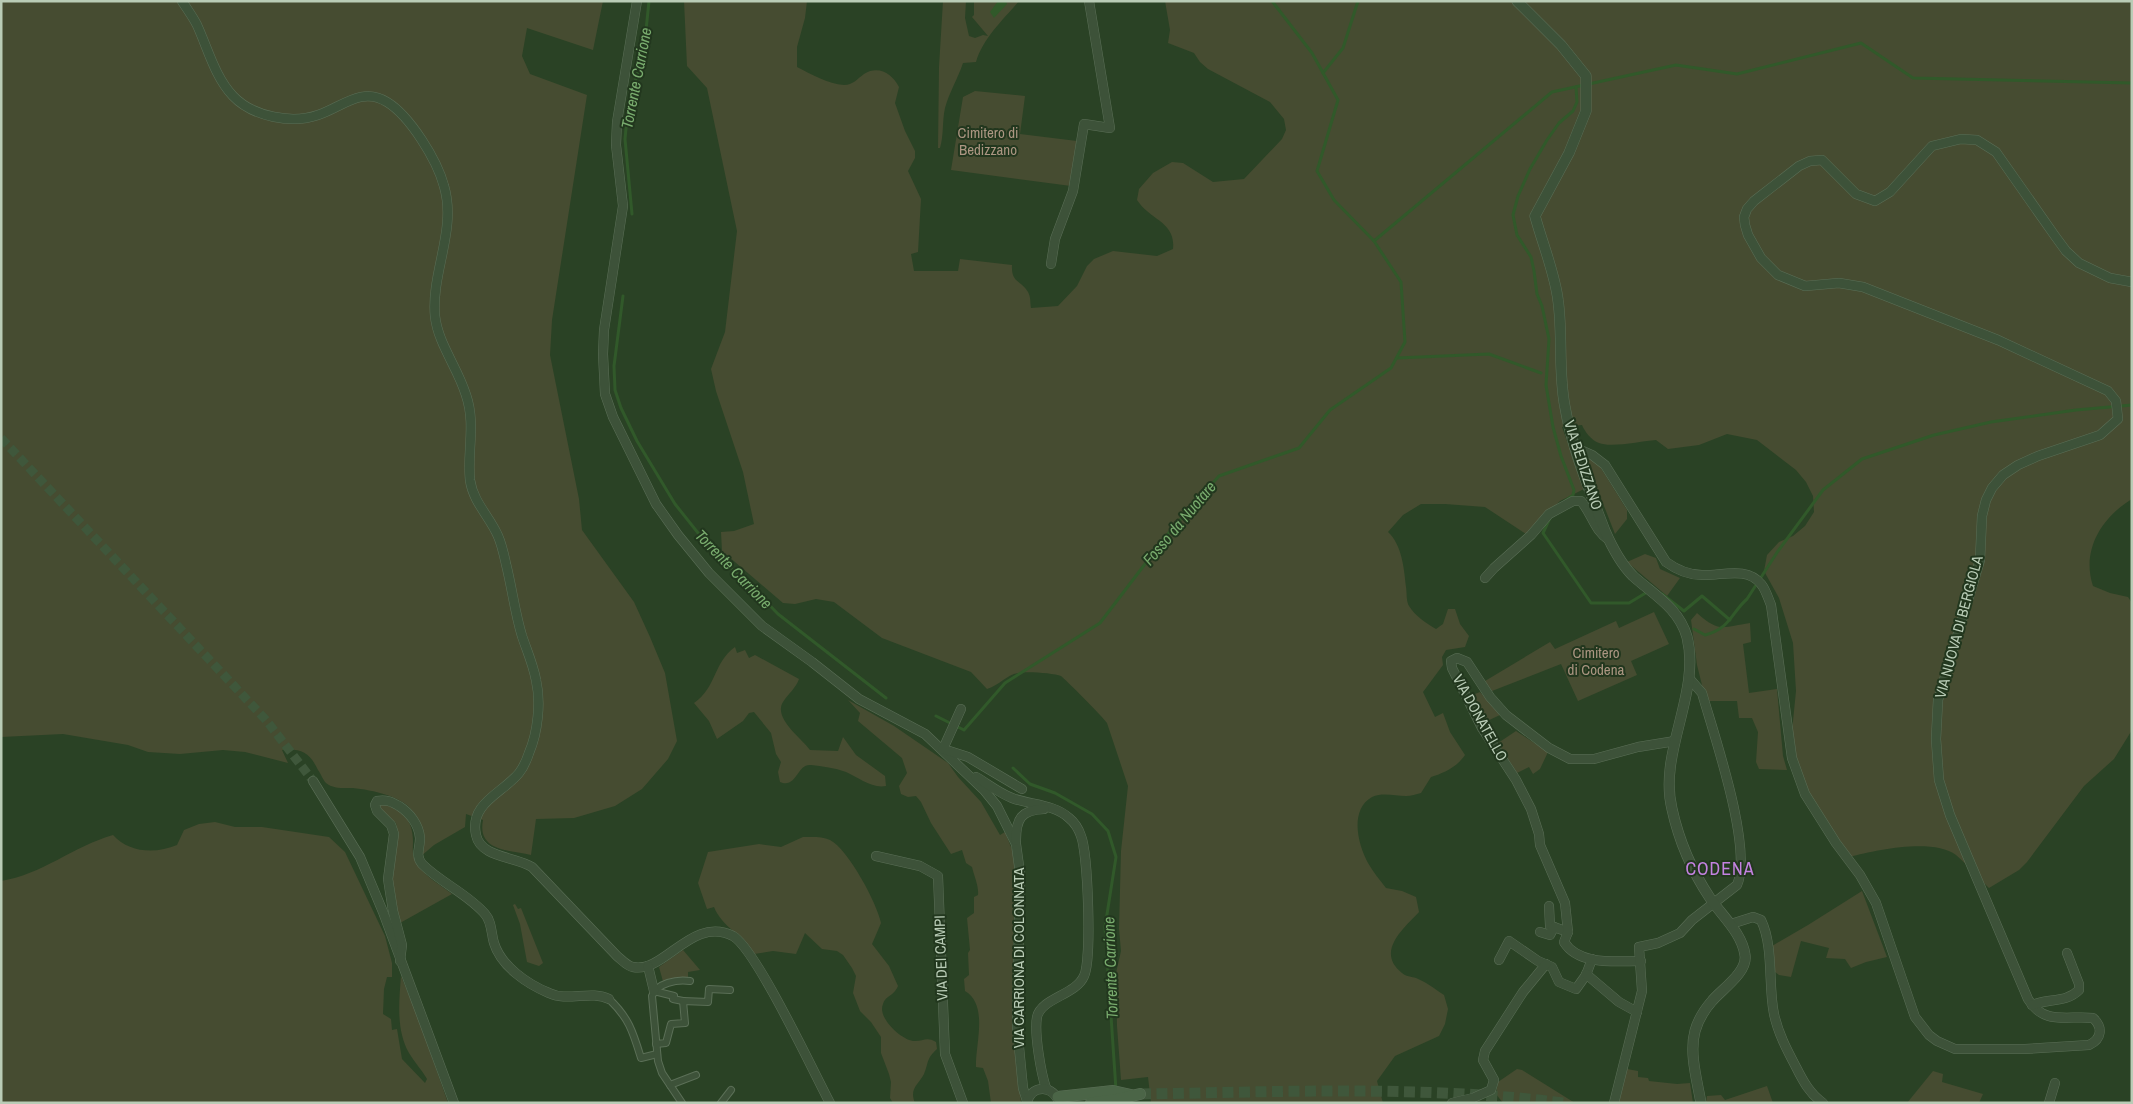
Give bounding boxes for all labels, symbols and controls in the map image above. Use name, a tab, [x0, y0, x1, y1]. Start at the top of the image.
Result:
water label: Torrente Carrione	[615, 26, 657, 130]
park label: Cimitero di Bedizzano	[958, 122, 1018, 160]
street label: VIA BEDIZZANO	[1559, 417, 1608, 512]
water label: Fosso da Nuotare	[1137, 476, 1221, 570]
water label: Torrente Carrione	[690, 524, 778, 614]
street label: VIA NUOVA DI BERGIOLA	[1929, 553, 1988, 700]
park label: Cimitero di Codena	[1568, 642, 1625, 680]
street label: VIA DONATELLO	[1448, 671, 1513, 765]
district label: CODENA	[1685, 856, 1755, 881]
street label: VIA CARRIONA DI COLONNATA	[1008, 867, 1029, 1048]
street label: VIA DEI CAMPI	[929, 915, 952, 1001]
water label: Torrente Carrione	[1097, 916, 1123, 1020]

